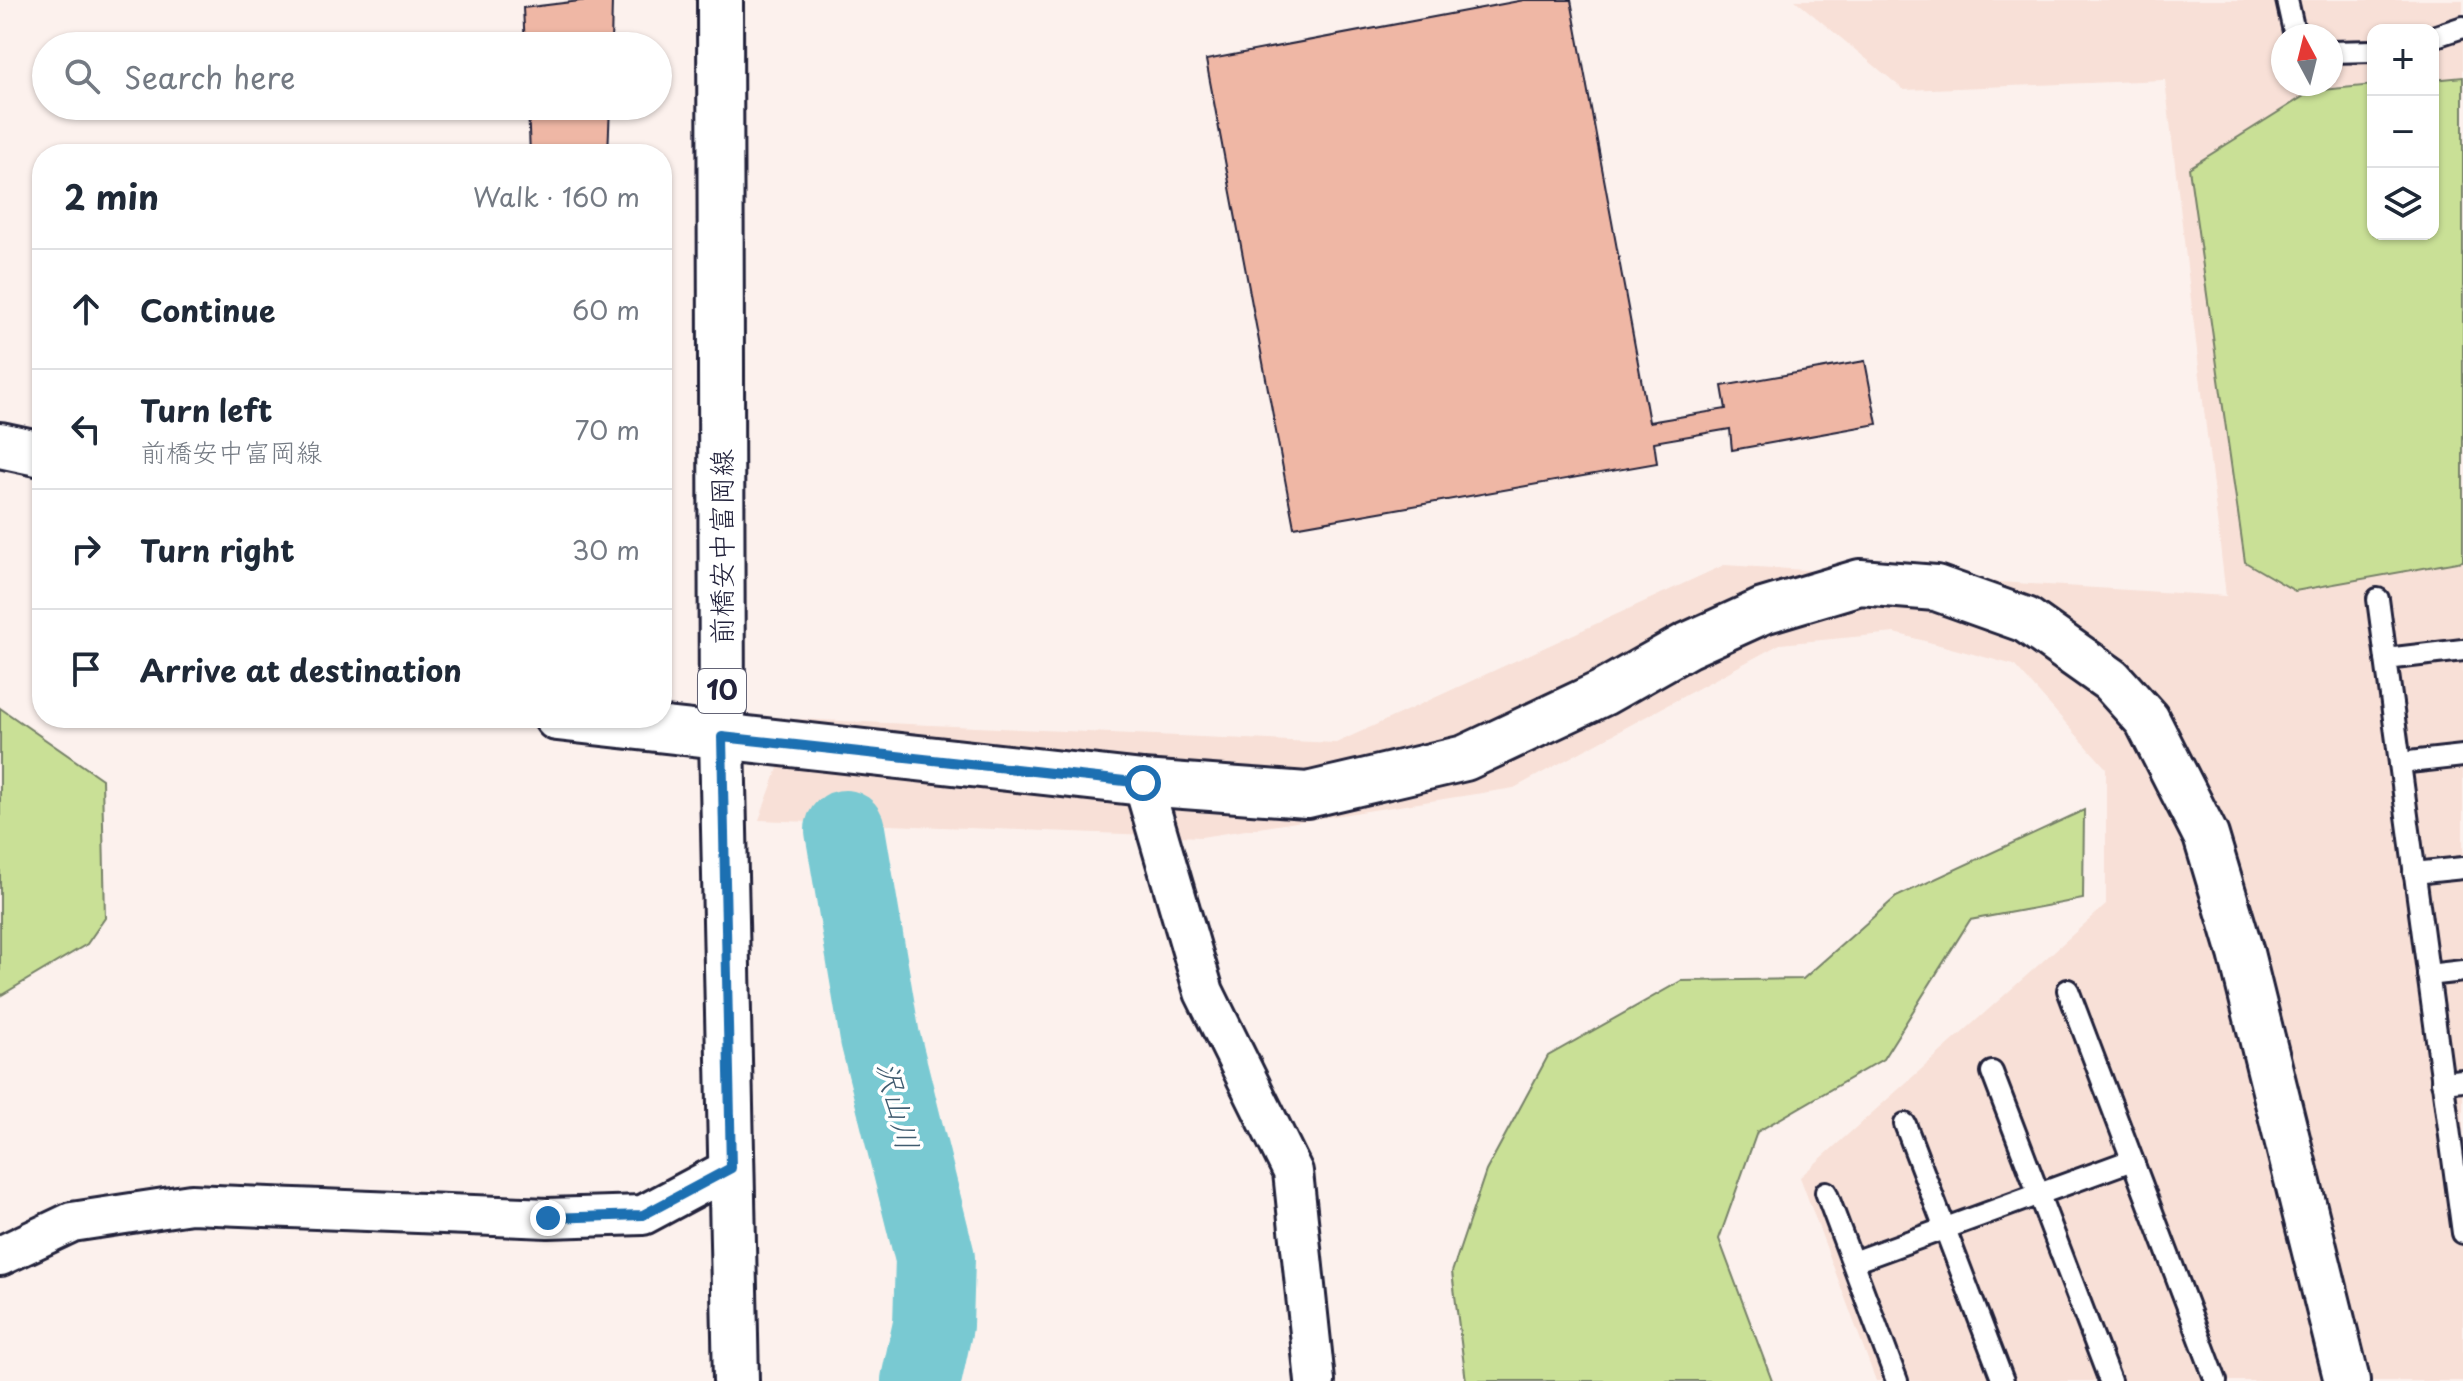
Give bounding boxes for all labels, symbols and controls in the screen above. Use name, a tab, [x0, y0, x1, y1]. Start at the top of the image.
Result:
north arrow	[2271, 24, 2343, 96]
map controls	[2367, 24, 2439, 240]
button: +	[2367, 24, 2439, 96]
search box	[32, 32, 672, 120]
icon: search	[60, 54, 104, 98]
text: Search here	[124, 54, 296, 99]
button: −	[2367, 96, 2439, 168]
button: layers	[2367, 168, 2439, 240]
text: 2 min	[64, 170, 159, 222]
text: Walk · 160 m	[473, 177, 640, 216]
icon: ahead	[64, 287, 108, 331]
text: Continue	[140, 287, 275, 332]
text: 60 m	[572, 290, 640, 329]
text: Turn left	[140, 387, 272, 432]
icon: left	[64, 407, 108, 451]
text: 70 m	[575, 410, 640, 449]
text: 前橋安中富岡線	[140, 432, 322, 471]
street label: 前橋安中富岡線	[699, 449, 742, 645]
icon: right	[64, 527, 108, 571]
text: Turn right	[140, 527, 295, 572]
text: 30 m	[572, 530, 640, 569]
icon: arrive	[64, 647, 108, 691]
text: Arrive at destination	[140, 647, 462, 692]
road number: 10	[698, 669, 746, 713]
route start	[1125, 765, 1161, 801]
water label: 沢山川	[867, 1056, 932, 1155]
route end	[530, 1200, 566, 1236]

